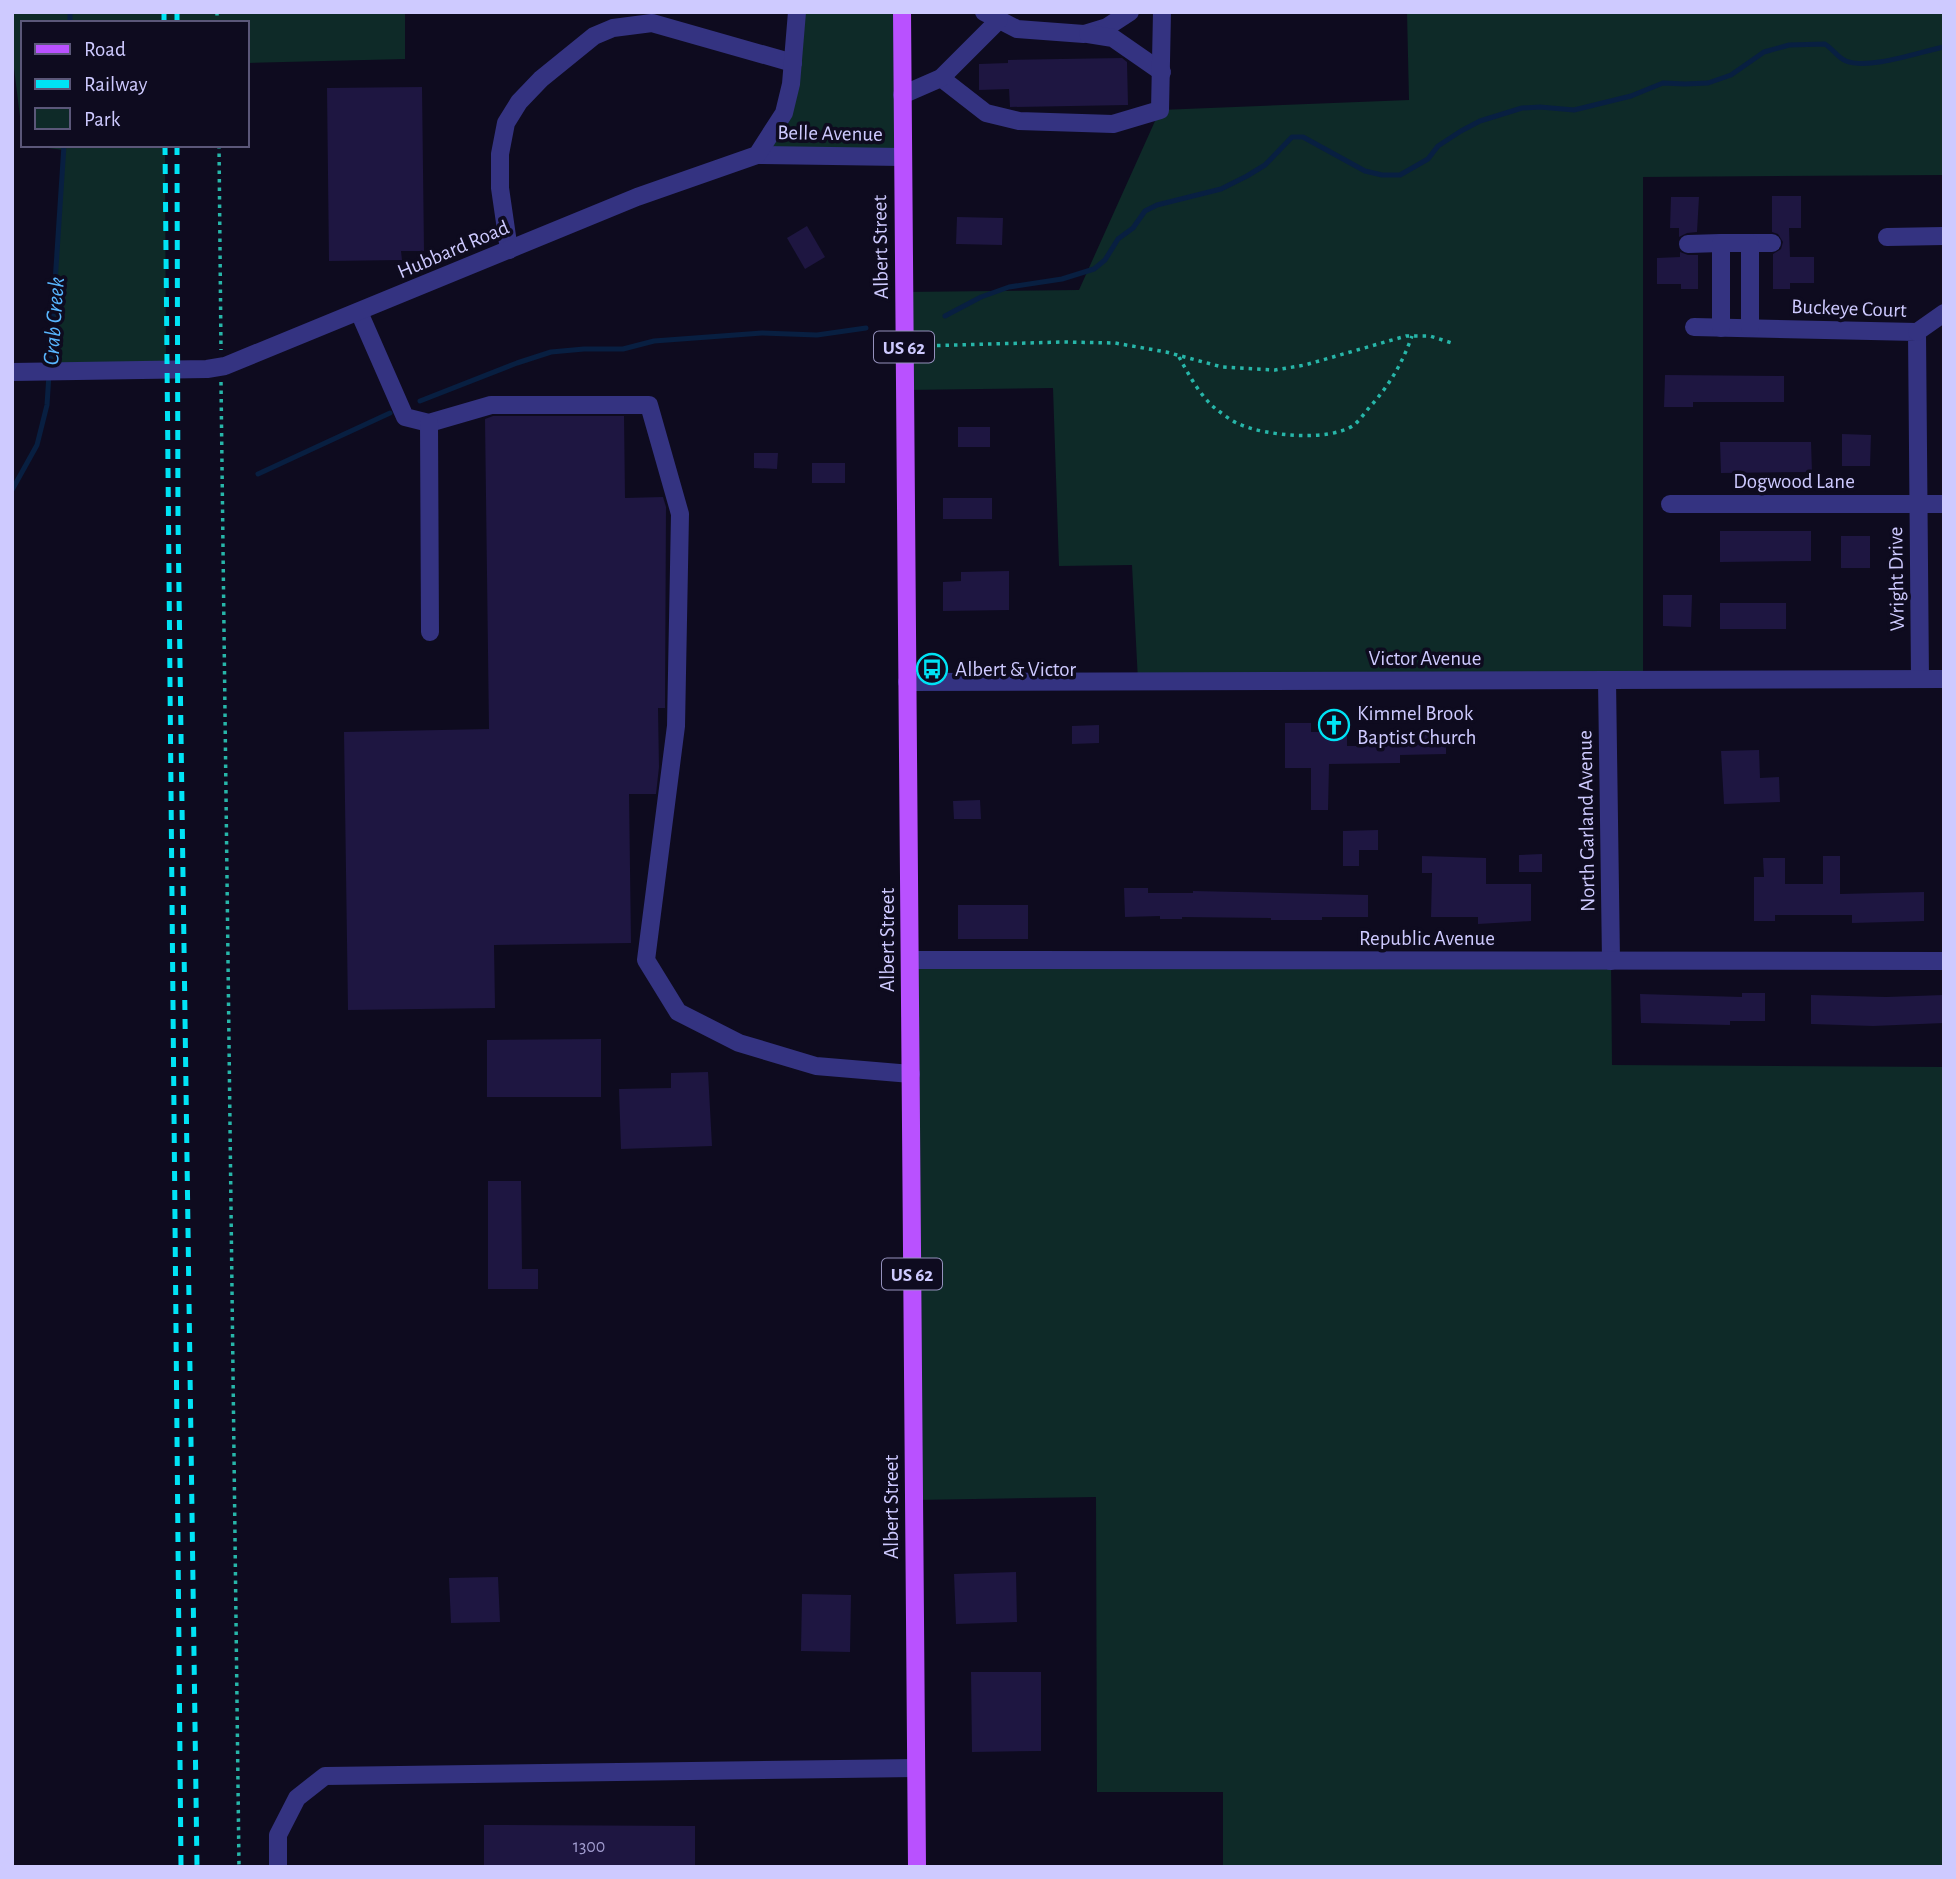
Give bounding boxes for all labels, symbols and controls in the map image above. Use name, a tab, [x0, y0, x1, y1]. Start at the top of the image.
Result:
legend	[21, 21, 248, 147]
text: Road	[84, 39, 126, 60]
text: Railway	[84, 74, 147, 95]
text: Park	[84, 109, 121, 130]
street label: Belle Avenue	[777, 122, 883, 145]
street label: Albert Street	[869, 194, 892, 299]
street label: Hubbard Road	[394, 217, 512, 282]
water label: Crab Creek	[40, 276, 69, 366]
street label: Buckeye Court	[1791, 296, 1907, 321]
road number: US 62	[874, 332, 934, 362]
street label: Dogwood Lane	[1733, 471, 1855, 492]
street label: Wright Drive	[1885, 526, 1908, 631]
street label: Victor Avenue	[1369, 648, 1481, 669]
bus stop icon: Albert & Victor	[915, 652, 949, 686]
place label: Albert & Victor	[955, 659, 1076, 680]
place label: Kimmel Brook Baptist Church	[1357, 703, 1477, 748]
church icon: Kimmel Brook Baptist Church	[1317, 708, 1351, 742]
street label: North Garland Avenue	[1574, 730, 1599, 912]
street label: Albert Street	[877, 888, 898, 992]
street label: Republic Avenue	[1359, 928, 1495, 949]
road number: US 62	[882, 1258, 942, 1290]
street label: Albert Street	[881, 1455, 902, 1559]
house number: 1300	[573, 1838, 605, 1856]

